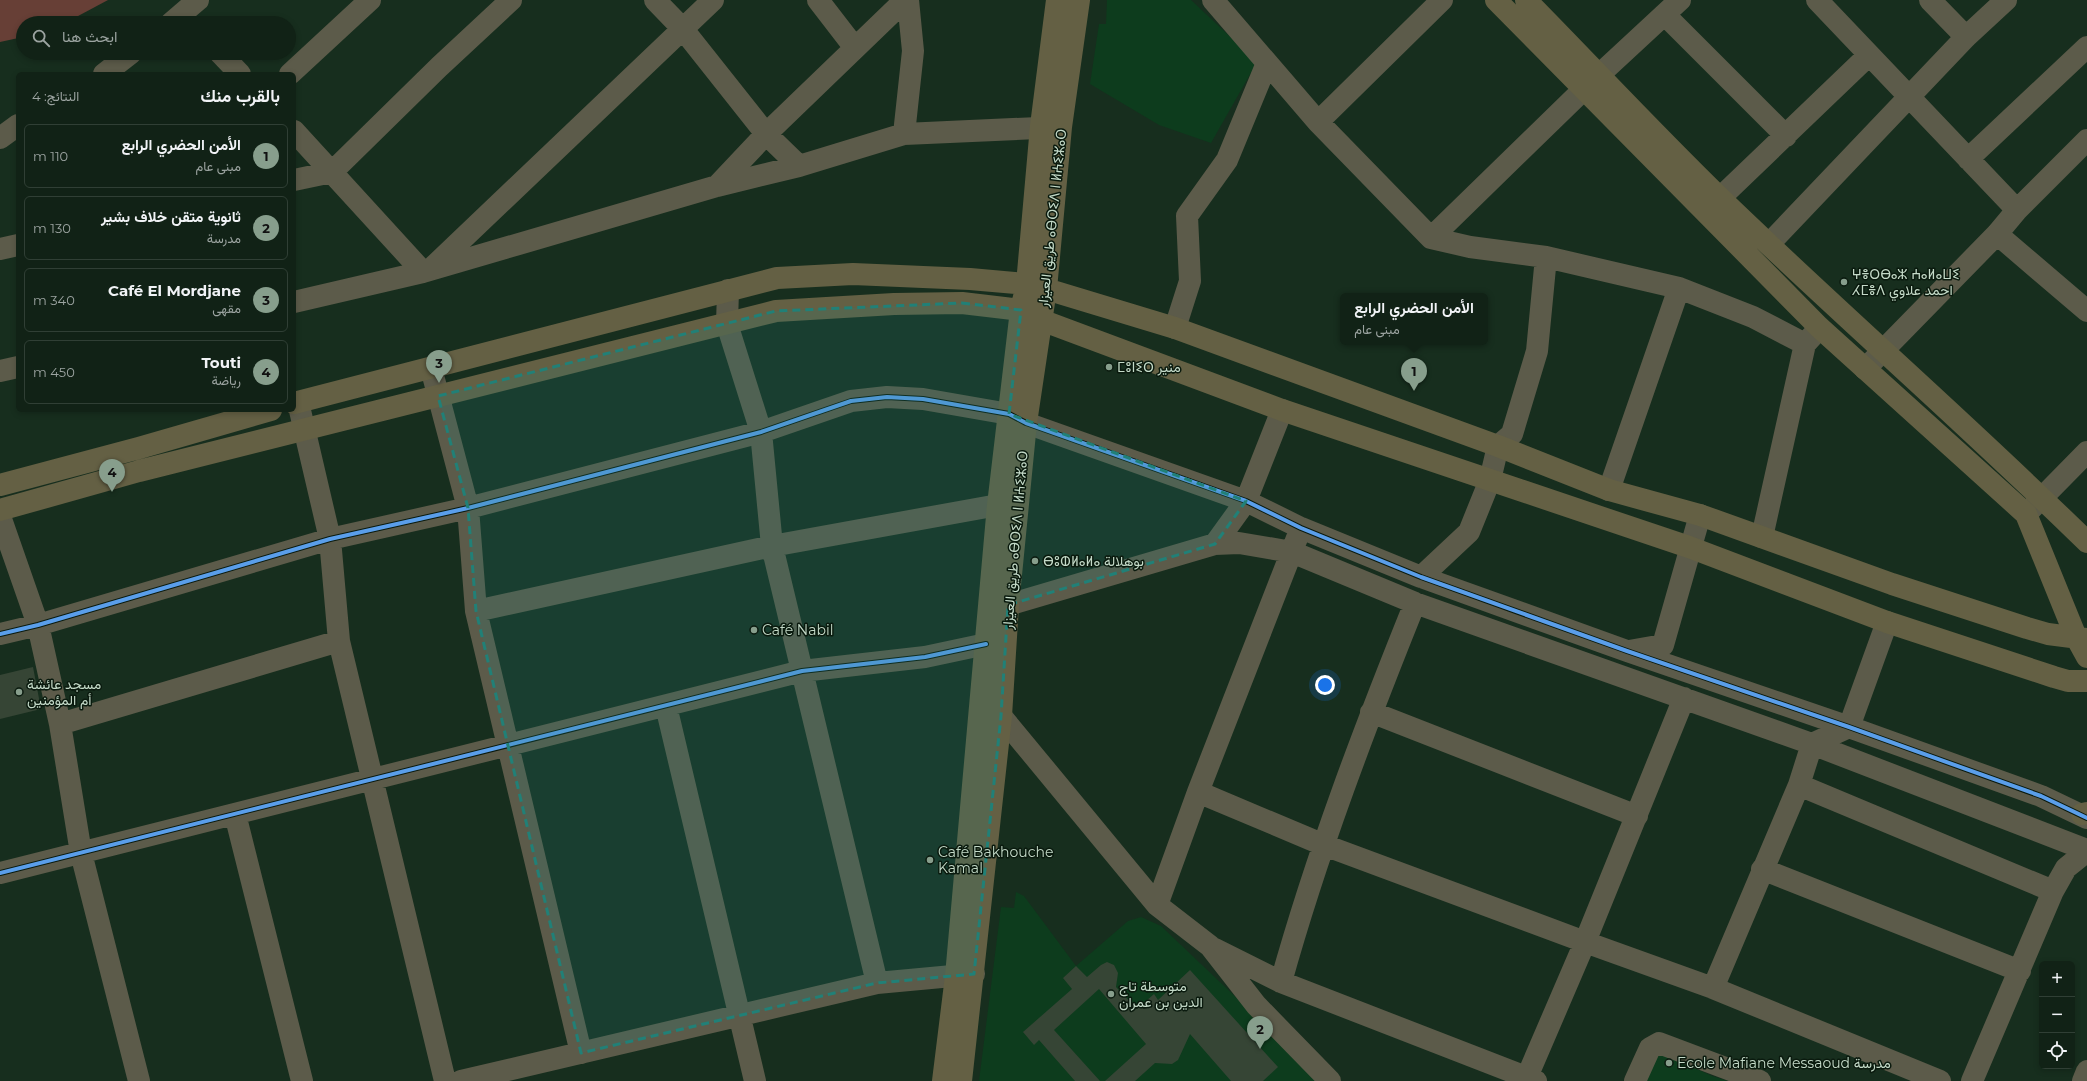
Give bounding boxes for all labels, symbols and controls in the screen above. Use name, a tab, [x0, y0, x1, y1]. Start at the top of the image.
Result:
search box	[16, 16, 296, 60]
icon: search	[30, 27, 52, 49]
text: ابحث هنا	[62, 27, 117, 46]
text: بالقرب منك	[201, 86, 280, 106]
text: النتائج: 4	[32, 88, 79, 104]
street label: طريق العيزار ⴰⴱⵔⵉⴷ ⵏ ⵍⵄⵉⵣⴰⵔ	[1034, 128, 1070, 309]
text: الأمن الحضري الرابع	[121, 135, 241, 154]
text: 110 m	[33, 148, 68, 164]
text: 1	[263, 148, 269, 164]
text: مبنى عام	[195, 158, 241, 174]
text: ثانوية متقن خلاف بشير	[101, 207, 241, 226]
text: 130 m	[33, 220, 71, 236]
text: 2	[262, 220, 270, 236]
text: مدرسة	[207, 230, 241, 246]
place label: ⵖⴻⵔⴱⴰⵣ ⵄⴰⵍⴰⵡⵉ ⵃⵎⴻⴷ احمد علاوي	[1852, 265, 1960, 302]
marker: ⵖⴻⵔⴱⴰⵣ ⵄⴰⵍⴰⵡⵉ ⵃⵎⴻⴷ احمد علاوي	[1839, 277, 1849, 287]
text: Café El Mordjane	[108, 281, 241, 300]
text: 340 m	[33, 292, 75, 308]
text: 3	[262, 292, 270, 308]
popup	[1340, 293, 1488, 345]
text: الأمن الحضري الرابع	[1354, 298, 1474, 317]
text: مقهى	[212, 300, 241, 316]
text: مبنى عام	[1354, 321, 1400, 337]
pin: 3	[426, 350, 452, 383]
text: Touti	[201, 353, 241, 372]
place label: ⵎⵓⵏⵉⵔ منير	[1117, 358, 1181, 376]
pin: 1	[1401, 358, 1427, 391]
marker: ⵎⵓⵏⵉⵔ منير	[1104, 362, 1114, 372]
text: 450 m	[33, 364, 75, 380]
text: 4	[262, 364, 270, 380]
text: رياضة	[211, 372, 241, 388]
street label: طريق العيزار ⴰⴱⵔⵉⴷ ⵏ ⵍⵄⵉⵣⴰⵔ	[998, 450, 1032, 631]
pin: 4	[99, 459, 125, 492]
place label: ⴱⵓⵀⵍⴰⵍⴰ بوهلالة	[1043, 552, 1144, 570]
marker: ⴱⵓⵀⵍⴰⵍⴰ بوهلالة	[1030, 556, 1040, 566]
place label: Café Nabil	[762, 621, 834, 639]
marker: Café Nabil	[749, 625, 759, 635]
place label: مسجد عائشة أم المؤمنين	[27, 675, 101, 709]
your location	[1315, 675, 1335, 695]
marker: مسجد عائشة أم المؤمنين	[14, 687, 24, 697]
place label: Café Bakhouche Kamal	[938, 843, 1053, 877]
marker: Café Bakhouche Kamal	[925, 855, 935, 865]
map controls	[2039, 961, 2075, 1069]
button: +	[2039, 961, 2075, 997]
place label: متوسطة تاج الدين بن عمران	[1119, 977, 1203, 1011]
marker: متوسطة تاج الدين بن عمران	[1106, 989, 1116, 999]
button: −	[2039, 997, 2075, 1033]
pin: 2	[1247, 1016, 1273, 1049]
button: locate	[2039, 1033, 2075, 1069]
place label: Ecole Mafiane Messaoud مدرسة	[1677, 1054, 1891, 1072]
marker: Ecole Mafiane Messaoud مدرسة	[1664, 1058, 1674, 1068]

